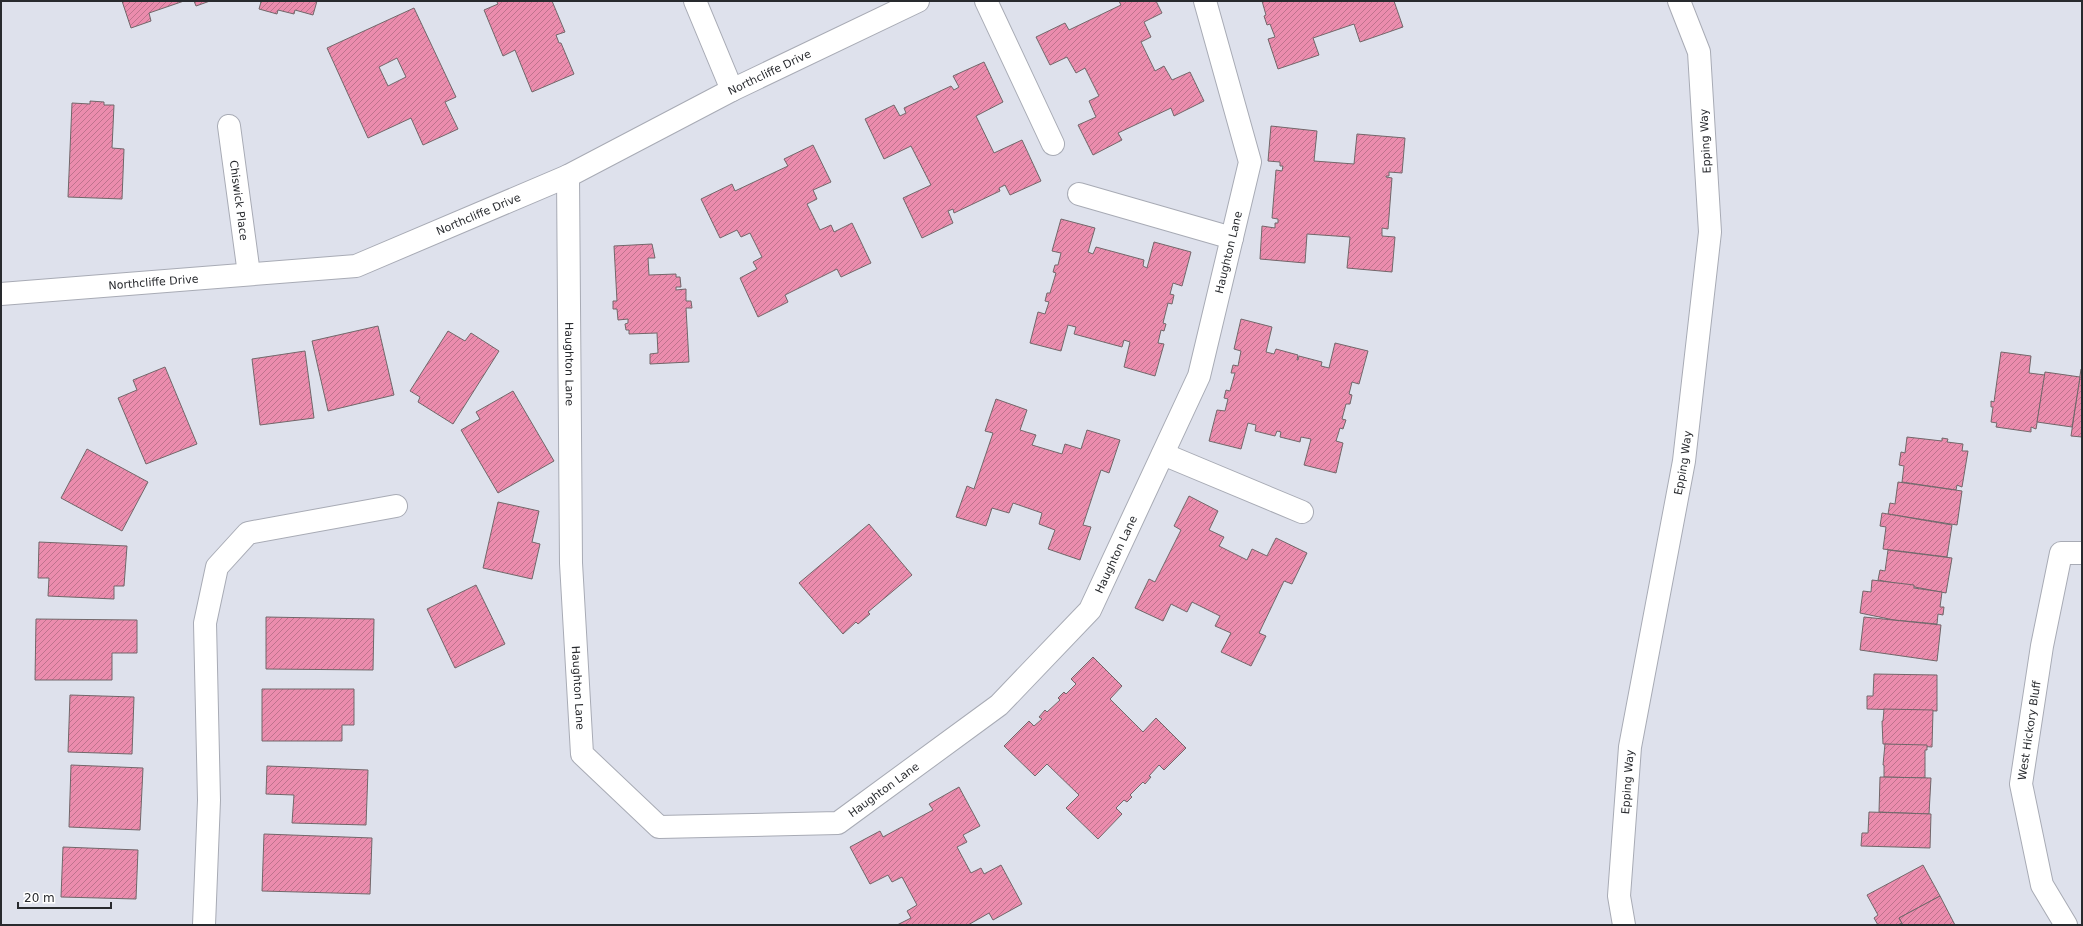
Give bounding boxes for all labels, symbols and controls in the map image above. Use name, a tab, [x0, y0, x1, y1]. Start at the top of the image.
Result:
street label: Northcliffe Drive	[726, 47, 813, 98]
street label: Epping Way	[1697, 108, 1714, 174]
street label: Chiswick Place	[227, 160, 250, 241]
street label: Northcliffe Drive	[434, 191, 523, 238]
street label: Haughton Lane	[1213, 210, 1245, 295]
street label: Northcliffe Drive	[108, 272, 199, 292]
street label: Haughton Lane	[562, 322, 576, 406]
street label: Epping Way	[1672, 429, 1694, 496]
street label: Haughton Lane	[1093, 513, 1140, 595]
street label: Haughton Lane	[569, 645, 587, 730]
street label: West Hickory Bluff	[2016, 679, 2044, 781]
street label: Epping Way	[1619, 748, 1637, 815]
street label: Haughton Lane	[846, 760, 922, 820]
scale bar	[18, 884, 111, 910]
text: 20 m	[24, 891, 55, 905]

